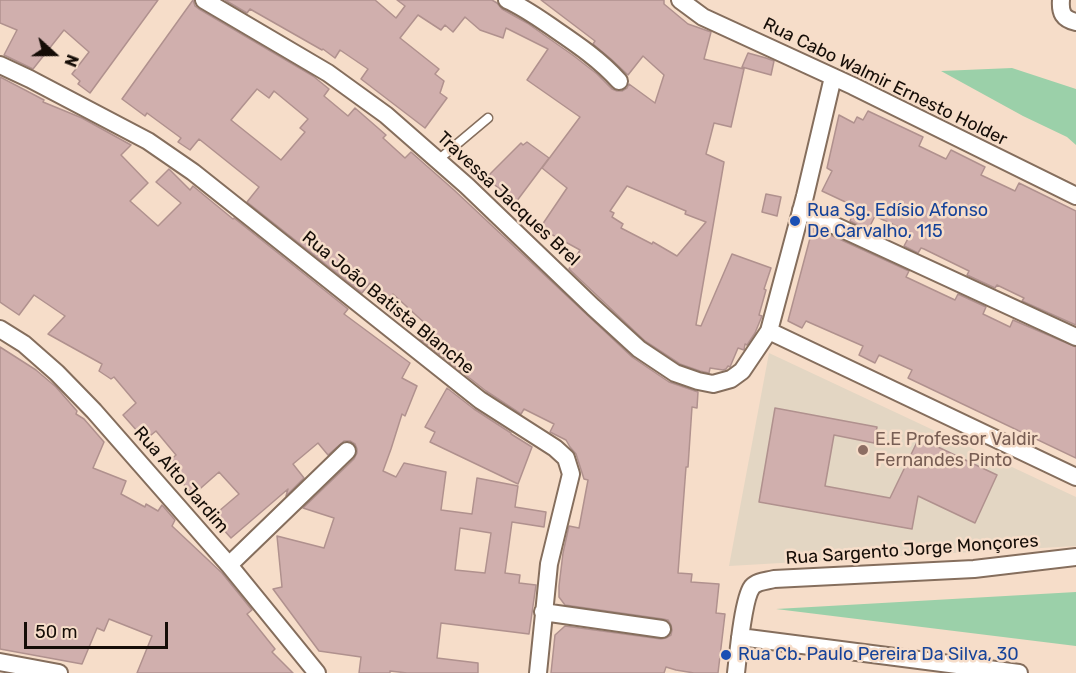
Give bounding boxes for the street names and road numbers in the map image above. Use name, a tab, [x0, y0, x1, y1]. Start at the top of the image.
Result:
street label: Rua Cabo Walmir Ernesto Holder	[759, 13, 1011, 151]
street label: Travessa Jacques Brel	[432, 127, 584, 271]
street label: Rua João Batista Blanche	[297, 227, 479, 379]
street label: Rua Alto Jardim	[129, 422, 233, 538]
street label: Rua Sargento Jorge Monçores	[785, 530, 1039, 570]

